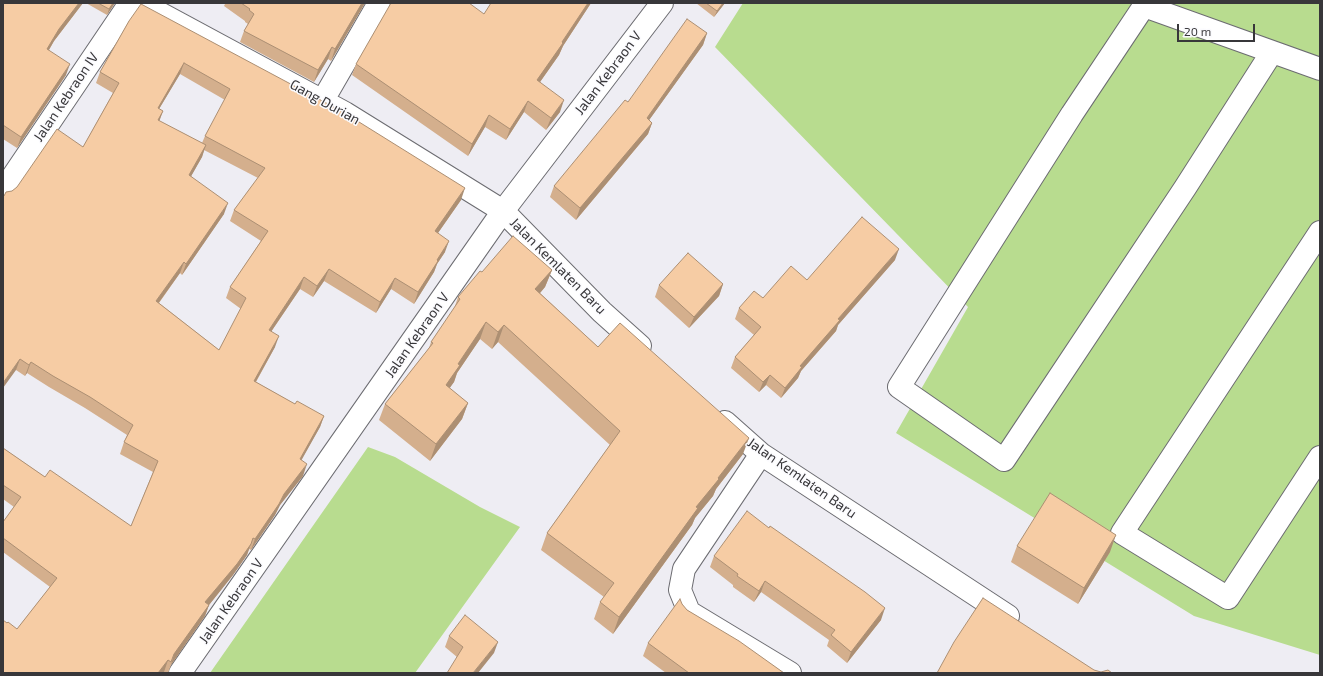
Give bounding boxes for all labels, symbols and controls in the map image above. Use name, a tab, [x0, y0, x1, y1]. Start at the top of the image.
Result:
scale bar	[1179, 16, 1257, 42]
text: 20 m	[1184, 24, 1211, 38]
street label: Jalan Kebraon V	[571, 28, 645, 118]
street label: Jalan Kebraon IV	[30, 49, 102, 145]
street label: Gang Durian	[287, 76, 363, 128]
street label: Jalan Kemlaten Baru	[506, 214, 610, 318]
street label: Jalan Kebraon V	[381, 289, 453, 381]
street label: Jalan Kemlaten Baru	[744, 434, 860, 522]
street label: Jalan Kebraon V	[195, 555, 267, 647]

